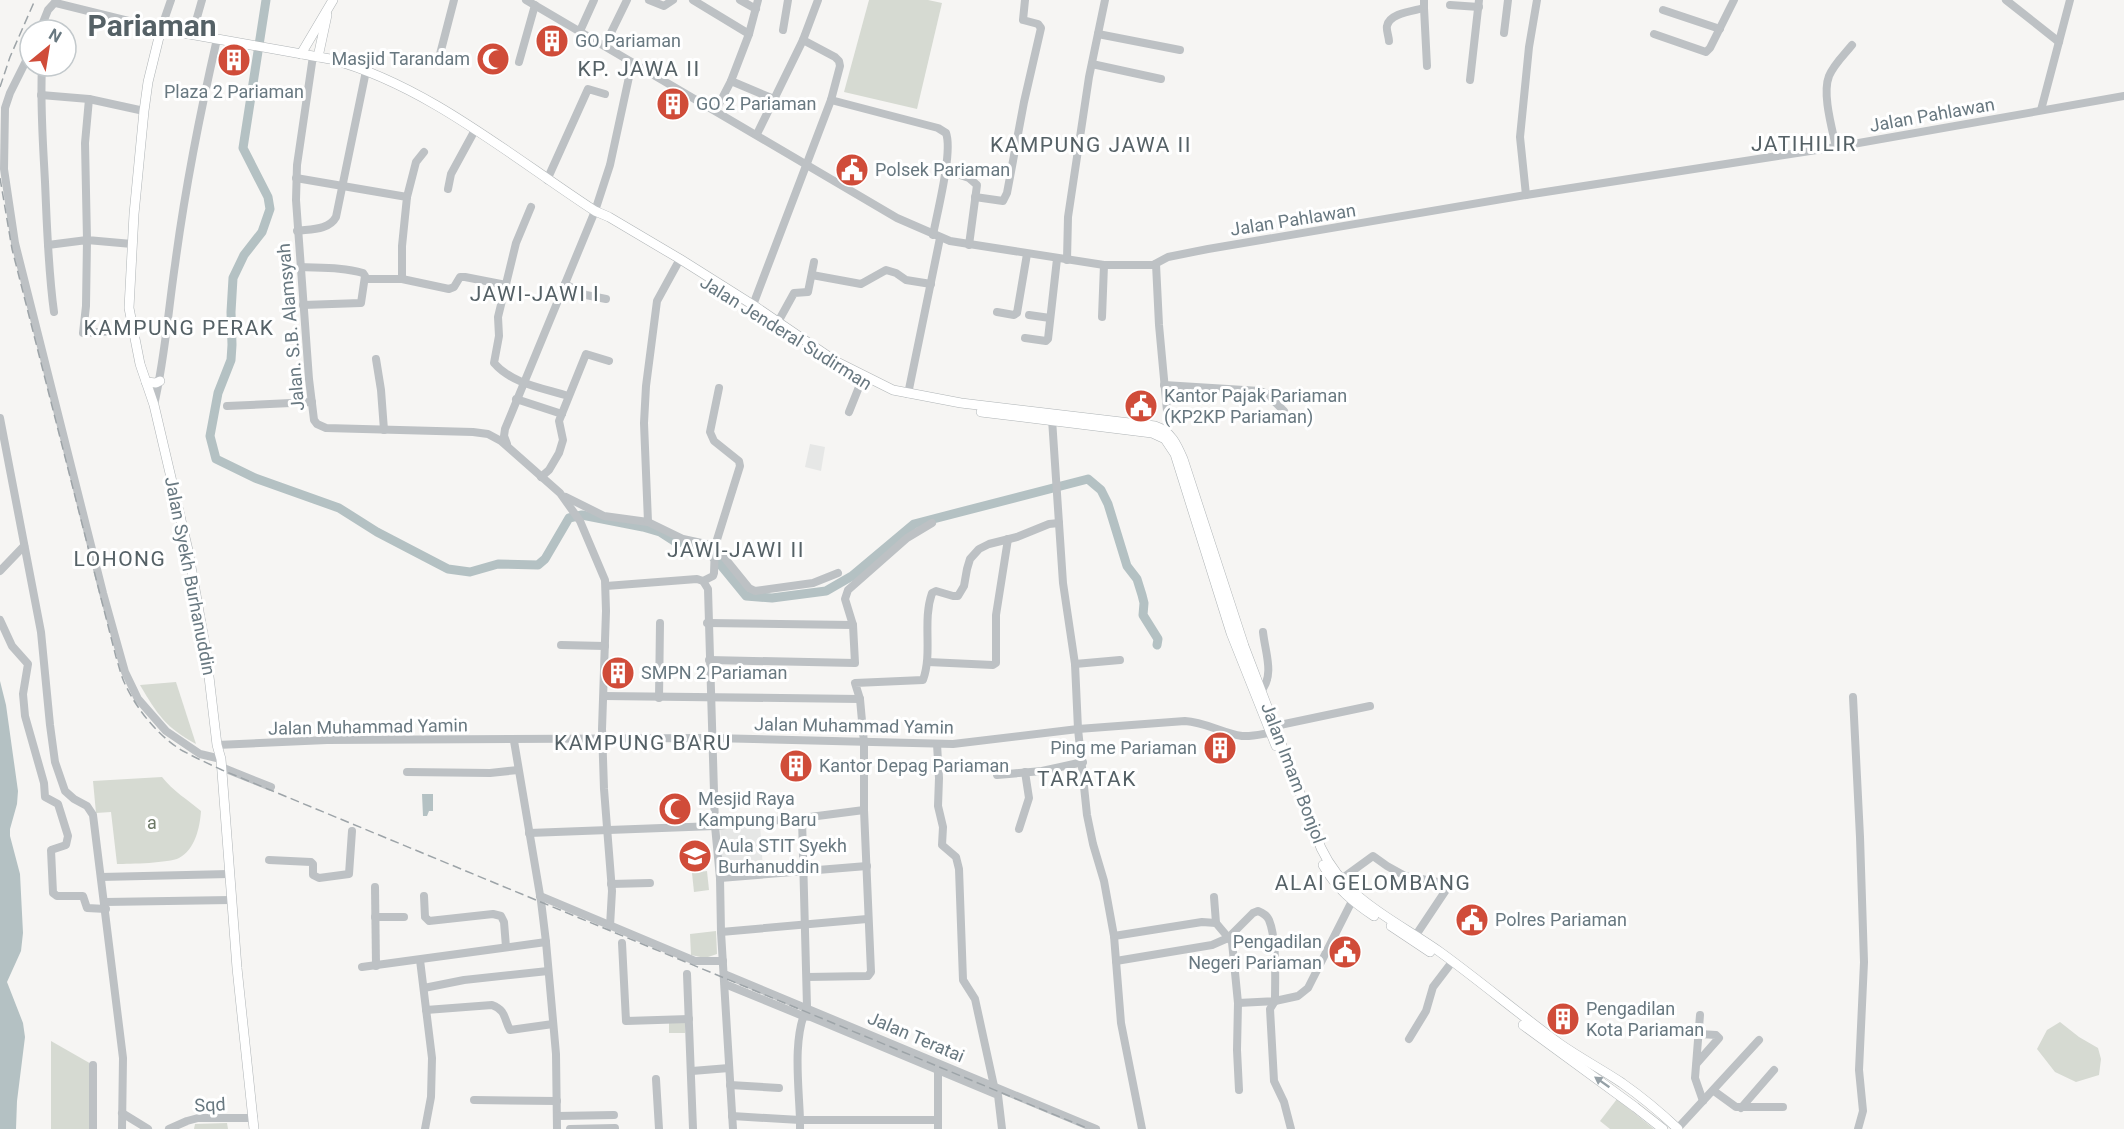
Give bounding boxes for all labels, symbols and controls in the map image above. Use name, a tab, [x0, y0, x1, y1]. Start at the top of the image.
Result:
district label: Pariaman	[87, 8, 217, 43]
north arrow	[18, 18, 78, 78]
building icon: GO Pariaman	[534, 23, 570, 59]
text: N	[46, 24, 65, 46]
place label: GO Pariaman	[575, 30, 681, 51]
mosque icon: Masjid Tarandam	[475, 41, 511, 77]
building icon: Plaza 2 Pariaman	[216, 42, 252, 78]
place label: Masjid Tarandam	[332, 48, 470, 69]
district label: KP. JAWA II	[577, 57, 701, 81]
place label: Plaza 2 Pariaman	[164, 81, 304, 102]
building icon: GO 2 Pariaman	[655, 86, 691, 122]
place label: GO 2 Pariaman	[696, 93, 817, 114]
street label: Jalan Pahlawan	[1868, 93, 1996, 136]
district label: JATIHILIR	[1751, 132, 1857, 156]
district label: KAMPUNG JAWA II	[990, 133, 1192, 157]
public building icon: Polsek Pariaman	[834, 152, 870, 188]
place label: Polsek Pariaman	[875, 159, 1010, 180]
street label: Jalan Pahlawan	[1229, 199, 1357, 240]
street label: Jalan. S.B. Alamsyah	[273, 242, 308, 412]
street label: Jalan Jenderal Sudirman	[697, 271, 876, 394]
district label: JAWI-JAWI I	[470, 282, 600, 306]
district label: KAMPUNG PERAK	[83, 316, 275, 340]
place label: Kantor Pajak Pariaman (KP2KP Pariaman)	[1164, 385, 1347, 428]
public building icon: Kantor Pajak Pariaman (KP2KP Pariaman)	[1123, 388, 1159, 424]
street label: Jalan Syekh Burhanuddin	[161, 475, 220, 677]
district label: JAWI-JAWI II	[667, 538, 805, 562]
district label: LOHONG	[74, 547, 166, 571]
building icon: SMPN 2 Pariaman	[600, 655, 636, 691]
place label: SMPN 2 Pariaman	[641, 662, 787, 683]
street label: Jalan Imam Bonjol	[1257, 699, 1330, 846]
street label: Jalan Muhammad Yamin	[754, 713, 954, 738]
street label: Jalan Muhammad Yamin	[268, 714, 468, 739]
building icon: Ping me Pariaman	[1202, 730, 1238, 766]
district label: KAMPUNG BARU	[554, 731, 732, 755]
place label: Ping me Pariaman	[1050, 737, 1197, 758]
building icon: Kantor Depag Pariaman	[778, 748, 814, 784]
place label: Kantor Depag Pariaman	[819, 755, 1009, 776]
district label: TARATAK	[1037, 767, 1137, 791]
place label: Mesjid Raya Kampung Baru	[698, 788, 816, 830]
mosque icon: Mesjid Raya Kampung Baru	[657, 791, 693, 827]
park label: a	[147, 812, 157, 833]
place label: Aula STIT Syekh Burhanuddin	[718, 835, 847, 877]
school or university icon: Aula STIT Syekh Burhanuddin	[677, 838, 713, 874]
district label: ALAI GELOMBANG	[1275, 871, 1471, 895]
public building icon: Polres Pariaman	[1454, 902, 1490, 938]
place label: Polres Pariaman	[1495, 909, 1627, 930]
place label: Pengadilan Negeri Pariaman	[1188, 931, 1322, 973]
public building icon: Pengadilan Negeri Pariaman	[1327, 934, 1363, 970]
place label: Pengadilan Kota Pariaman	[1586, 998, 1704, 1040]
building icon: Pengadilan Kota Pariaman	[1545, 1001, 1581, 1037]
street label: Jalan Teratai	[865, 1007, 968, 1066]
one-way arrow	[1594, 1076, 1610, 1088]
street label: Sqd	[194, 1093, 226, 1116]

